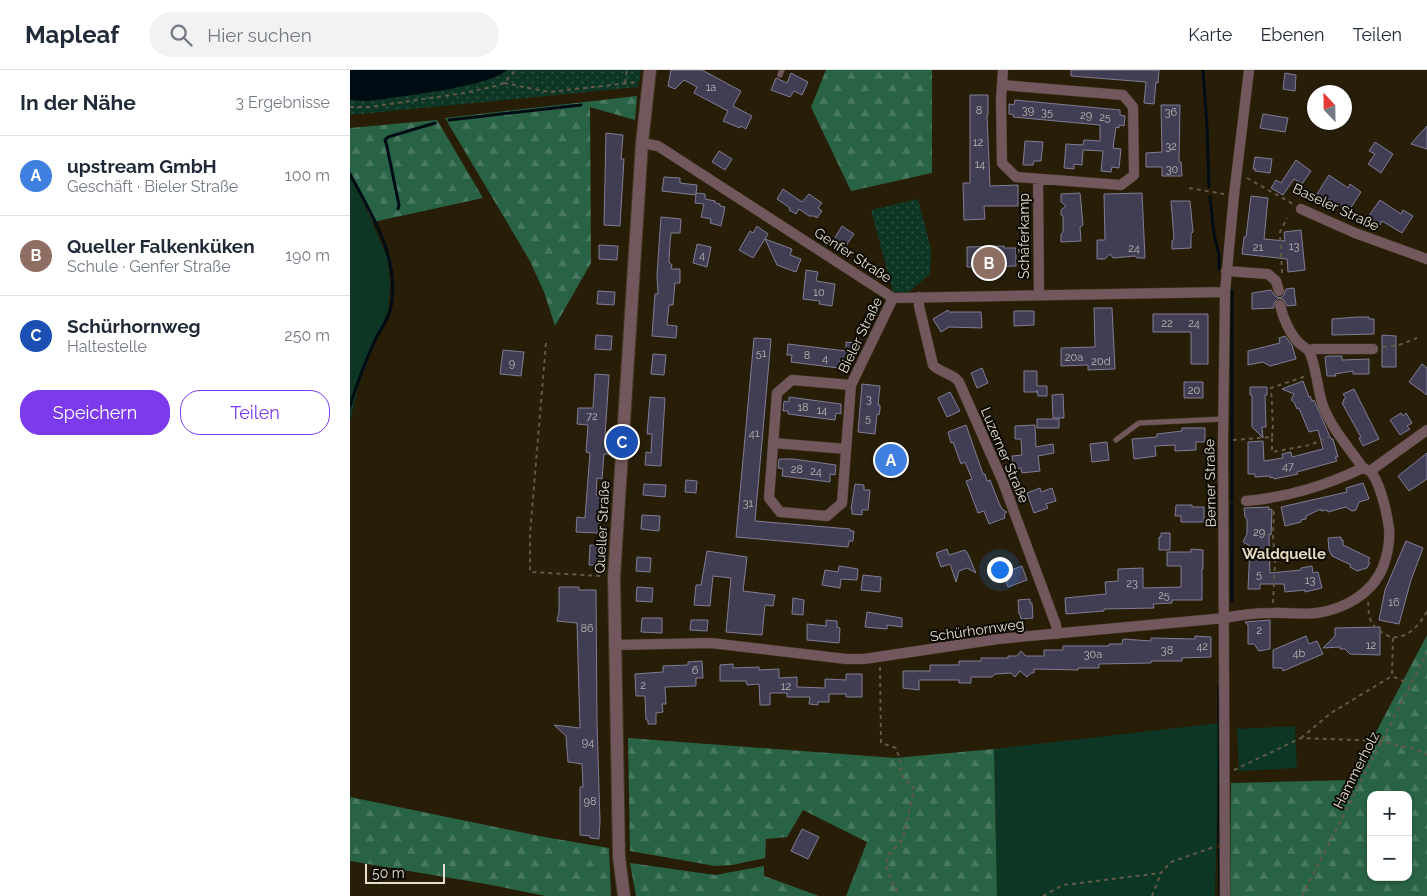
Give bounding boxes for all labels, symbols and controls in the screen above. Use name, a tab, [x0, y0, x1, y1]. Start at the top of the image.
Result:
search box	[149, 12, 499, 57]
text: Mapleaf	[25, 20, 119, 49]
icon: search	[167, 21, 195, 49]
text: Hier suchen	[207, 24, 312, 46]
text: Karte	[1188, 24, 1232, 45]
text: Ebenen	[1260, 24, 1325, 45]
text: Teilen	[1353, 24, 1402, 45]
house number: 1a	[706, 81, 716, 94]
north arrow	[1307, 85, 1352, 130]
text: In der Nähe	[20, 90, 136, 115]
text: 3 Ergebnisse	[236, 93, 330, 112]
house number: 8	[976, 104, 982, 117]
house number: 39	[1022, 104, 1034, 117]
house number: 35	[1041, 106, 1053, 119]
house number: 36	[1165, 106, 1178, 119]
house number: 29	[1080, 109, 1092, 122]
house number: 25	[1099, 111, 1111, 124]
house number: 12	[973, 136, 983, 149]
house number: 32	[1165, 140, 1177, 153]
text: upstream GmbH	[67, 155, 217, 177]
house number: 14	[975, 158, 985, 171]
house number: 30	[1166, 163, 1179, 176]
text: A	[31, 166, 41, 185]
text: 100 m	[285, 166, 330, 185]
text: Geschäft · Bieler Straße	[67, 177, 238, 196]
street label: Baseler Straße	[1290, 180, 1382, 234]
street label: Schäferkamp	[1016, 193, 1032, 279]
street label: Genfer Straße	[811, 224, 895, 286]
text: Queller Falkenküken	[67, 235, 255, 257]
house number: 13	[1289, 240, 1299, 253]
house number: 21	[1253, 241, 1264, 254]
house number: 24	[1128, 242, 1140, 255]
pin: B	[973, 244, 1005, 282]
text: B	[31, 246, 41, 265]
text: 190 m	[285, 246, 330, 265]
house number: 4	[699, 249, 705, 262]
text: Schule · Genfer Straße	[67, 257, 231, 276]
house number: 10	[813, 286, 825, 299]
street label: Bieler Straße	[835, 295, 885, 375]
text: Schürhornweg	[67, 315, 201, 337]
house number: 22	[1161, 317, 1173, 330]
house number: 24	[1188, 317, 1200, 330]
text: C	[31, 326, 41, 345]
text: 250 m	[284, 326, 330, 345]
text: Haltestelle	[67, 337, 147, 356]
house number: 51	[756, 347, 767, 360]
house number: 8	[804, 349, 810, 362]
house number: 20a	[1065, 351, 1083, 364]
house number: 4	[822, 352, 828, 365]
house number: 20d	[1091, 355, 1111, 368]
house number: 9	[509, 357, 515, 370]
house number: 20	[1188, 384, 1200, 397]
button: Speichern	[20, 390, 170, 435]
button: Teilen	[180, 390, 330, 435]
house number: 3	[866, 393, 872, 406]
house number: 18	[797, 401, 809, 414]
house number: 14	[817, 404, 827, 417]
street label: Luzerner Straße	[978, 405, 1032, 505]
house number: 72	[586, 410, 598, 423]
house number: 5	[865, 412, 871, 425]
pin: C	[606, 423, 638, 461]
house number: 41	[749, 427, 760, 440]
street label: Berner Straße	[1201, 439, 1219, 527]
pin: A	[875, 441, 907, 479]
house number: 47	[1282, 460, 1294, 473]
house number: 28	[791, 463, 803, 476]
house number: 24	[810, 465, 822, 478]
street label: Queller Straße	[592, 480, 612, 574]
house number: 31	[743, 497, 754, 510]
house number: 29	[1253, 526, 1265, 539]
district label: Waldquelle	[1242, 545, 1326, 563]
your location	[987, 557, 1013, 583]
house number: 5	[1256, 568, 1262, 581]
house number: 13	[1305, 574, 1315, 587]
house number: 23	[1126, 577, 1138, 590]
house number: 25	[1158, 589, 1170, 602]
house number: 16	[1388, 596, 1400, 609]
street label: Schürhornweg	[929, 615, 1025, 645]
house number: 86	[580, 622, 594, 635]
house number: 2	[1256, 624, 1262, 637]
house number: 12	[1366, 639, 1376, 652]
house number: 42	[1196, 640, 1208, 653]
house number: 38	[1161, 644, 1173, 657]
house number: 4b	[1293, 647, 1306, 660]
house number: 30a	[1084, 648, 1102, 661]
house number: 6	[692, 664, 699, 677]
house number: 2	[640, 679, 646, 692]
house number: 12	[781, 680, 791, 693]
street label: Hammerholz	[1330, 729, 1382, 811]
house number: 94	[582, 736, 594, 749]
map controls	[1367, 791, 1412, 881]
button: +	[1367, 791, 1412, 836]
house number: 98	[584, 795, 596, 808]
button: −	[1367, 836, 1412, 881]
scale bar	[365, 861, 445, 884]
text: 50 m	[372, 865, 405, 881]

